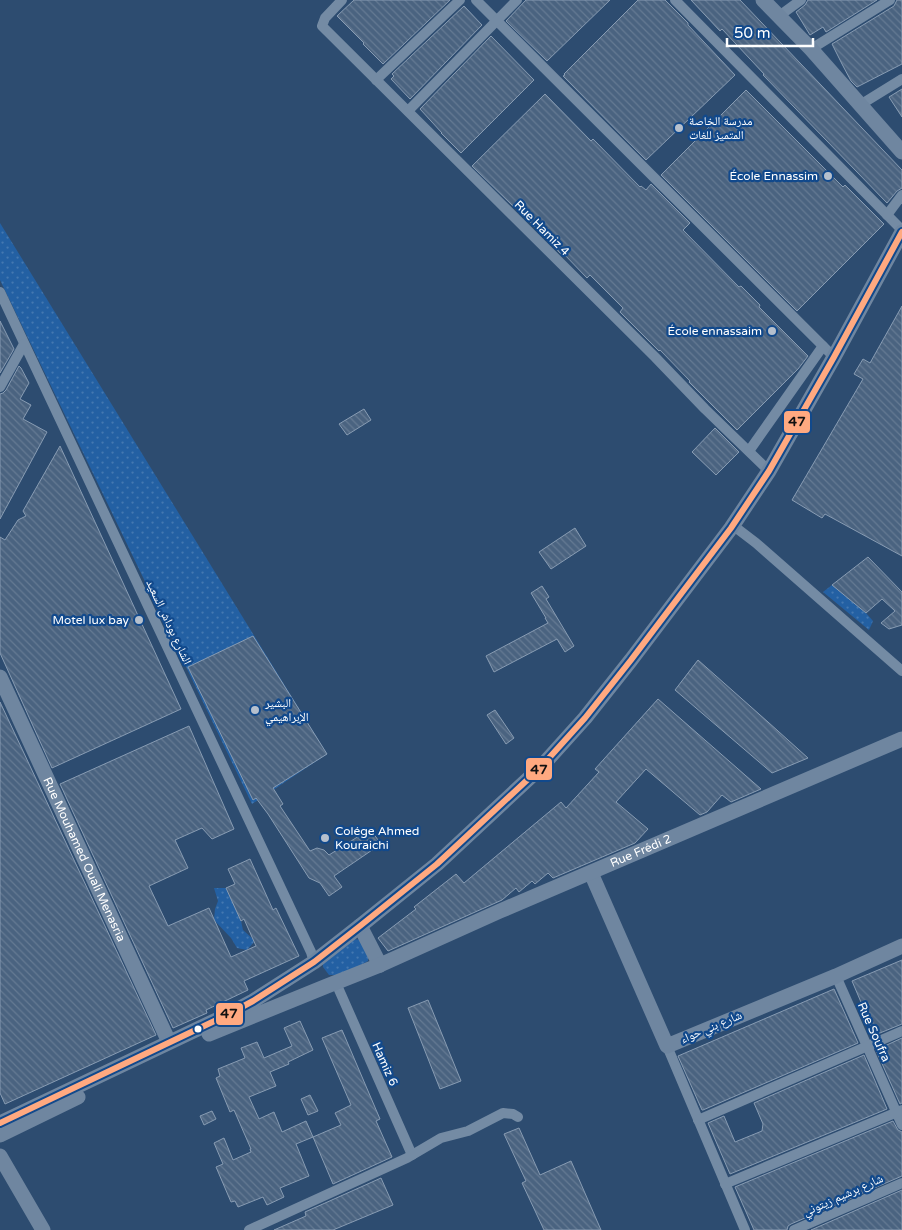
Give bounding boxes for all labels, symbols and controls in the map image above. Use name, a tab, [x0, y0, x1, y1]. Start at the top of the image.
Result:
scale bar	[727, 15, 813, 47]
text: 50 m	[734, 24, 771, 42]
place label: مدرسة الخاصة المتميز للغات	[689, 114, 753, 142]
marker: مدرسة الخاصة المتميز للغات	[673, 122, 685, 134]
place label: École Ennassim	[730, 169, 818, 183]
marker: École Ennassim	[822, 170, 834, 182]
street label: Rue Hamiz 4	[512, 198, 573, 259]
place label: École ennassaim	[668, 324, 762, 338]
marker: École ennassaim	[766, 325, 778, 337]
line badge: 47	[783, 410, 811, 434]
text: 47	[788, 413, 806, 430]
street label: الشارع بوداش السعيد	[142, 577, 195, 667]
place label: Motel lux bay	[53, 613, 130, 627]
marker: Motel lux bay	[133, 614, 145, 626]
place label: البشير الإبراهيمي	[264, 696, 309, 727]
marker: البشير الإبراهيمي	[249, 704, 261, 716]
line badge: 47	[525, 757, 553, 781]
text: 47	[530, 761, 548, 778]
street label: Rue Mouhamed Ouali Menasria	[40, 775, 129, 944]
place label: Colége Ahmed Kouraichi	[335, 824, 419, 852]
marker: Colége Ahmed Kouraichi	[319, 832, 331, 844]
street label: Rue Frédi 2	[608, 832, 673, 870]
street label: Rue Soufra	[855, 1000, 893, 1064]
line badge: 47	[215, 1002, 244, 1026]
text: 47	[220, 1005, 238, 1022]
street label: شارع بني حواء	[678, 1008, 745, 1049]
unlabelled marker	[193, 1024, 203, 1034]
street label: Hamiz 6	[369, 1040, 401, 1088]
street label: شارع برشيم زيتوني	[801, 1171, 886, 1222]

